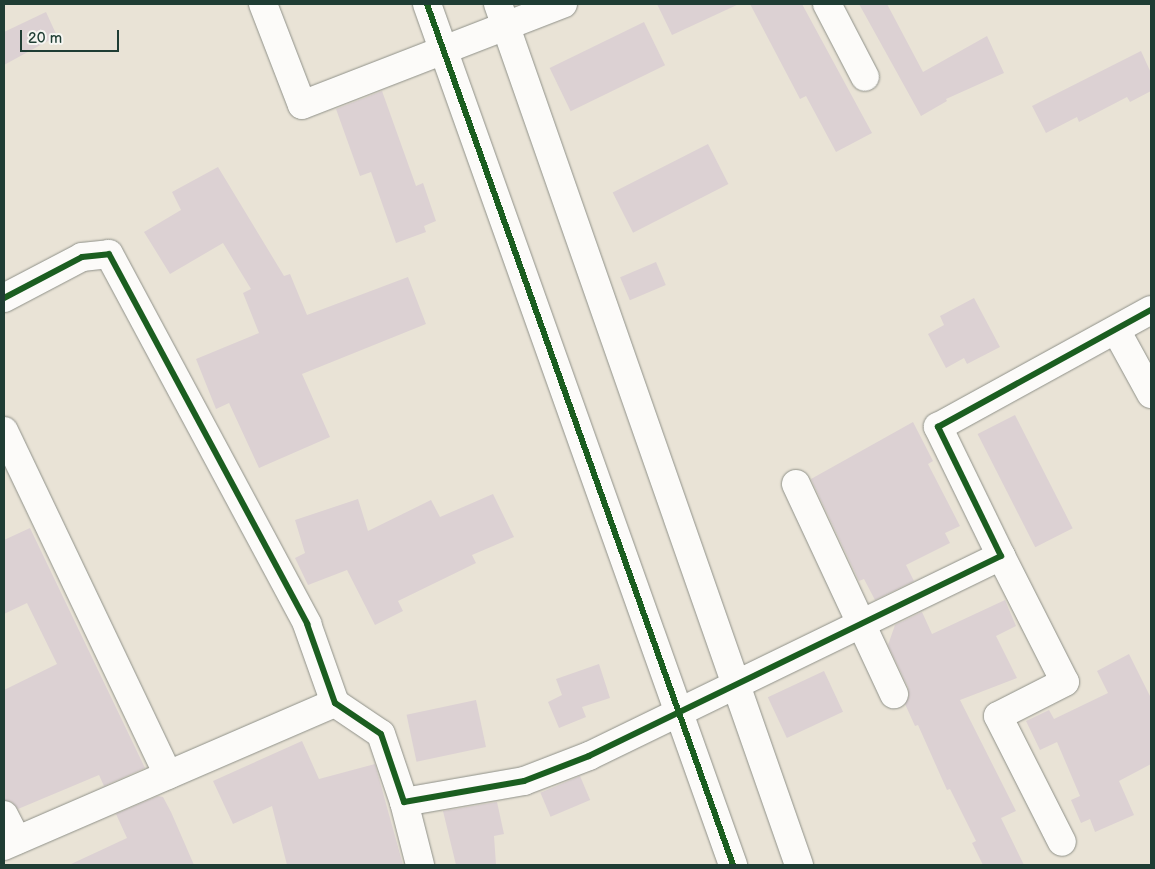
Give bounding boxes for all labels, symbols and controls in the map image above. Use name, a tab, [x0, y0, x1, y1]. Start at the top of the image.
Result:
scale bar	[22, 20, 121, 52]
text: 20 m	[28, 29, 62, 48]

